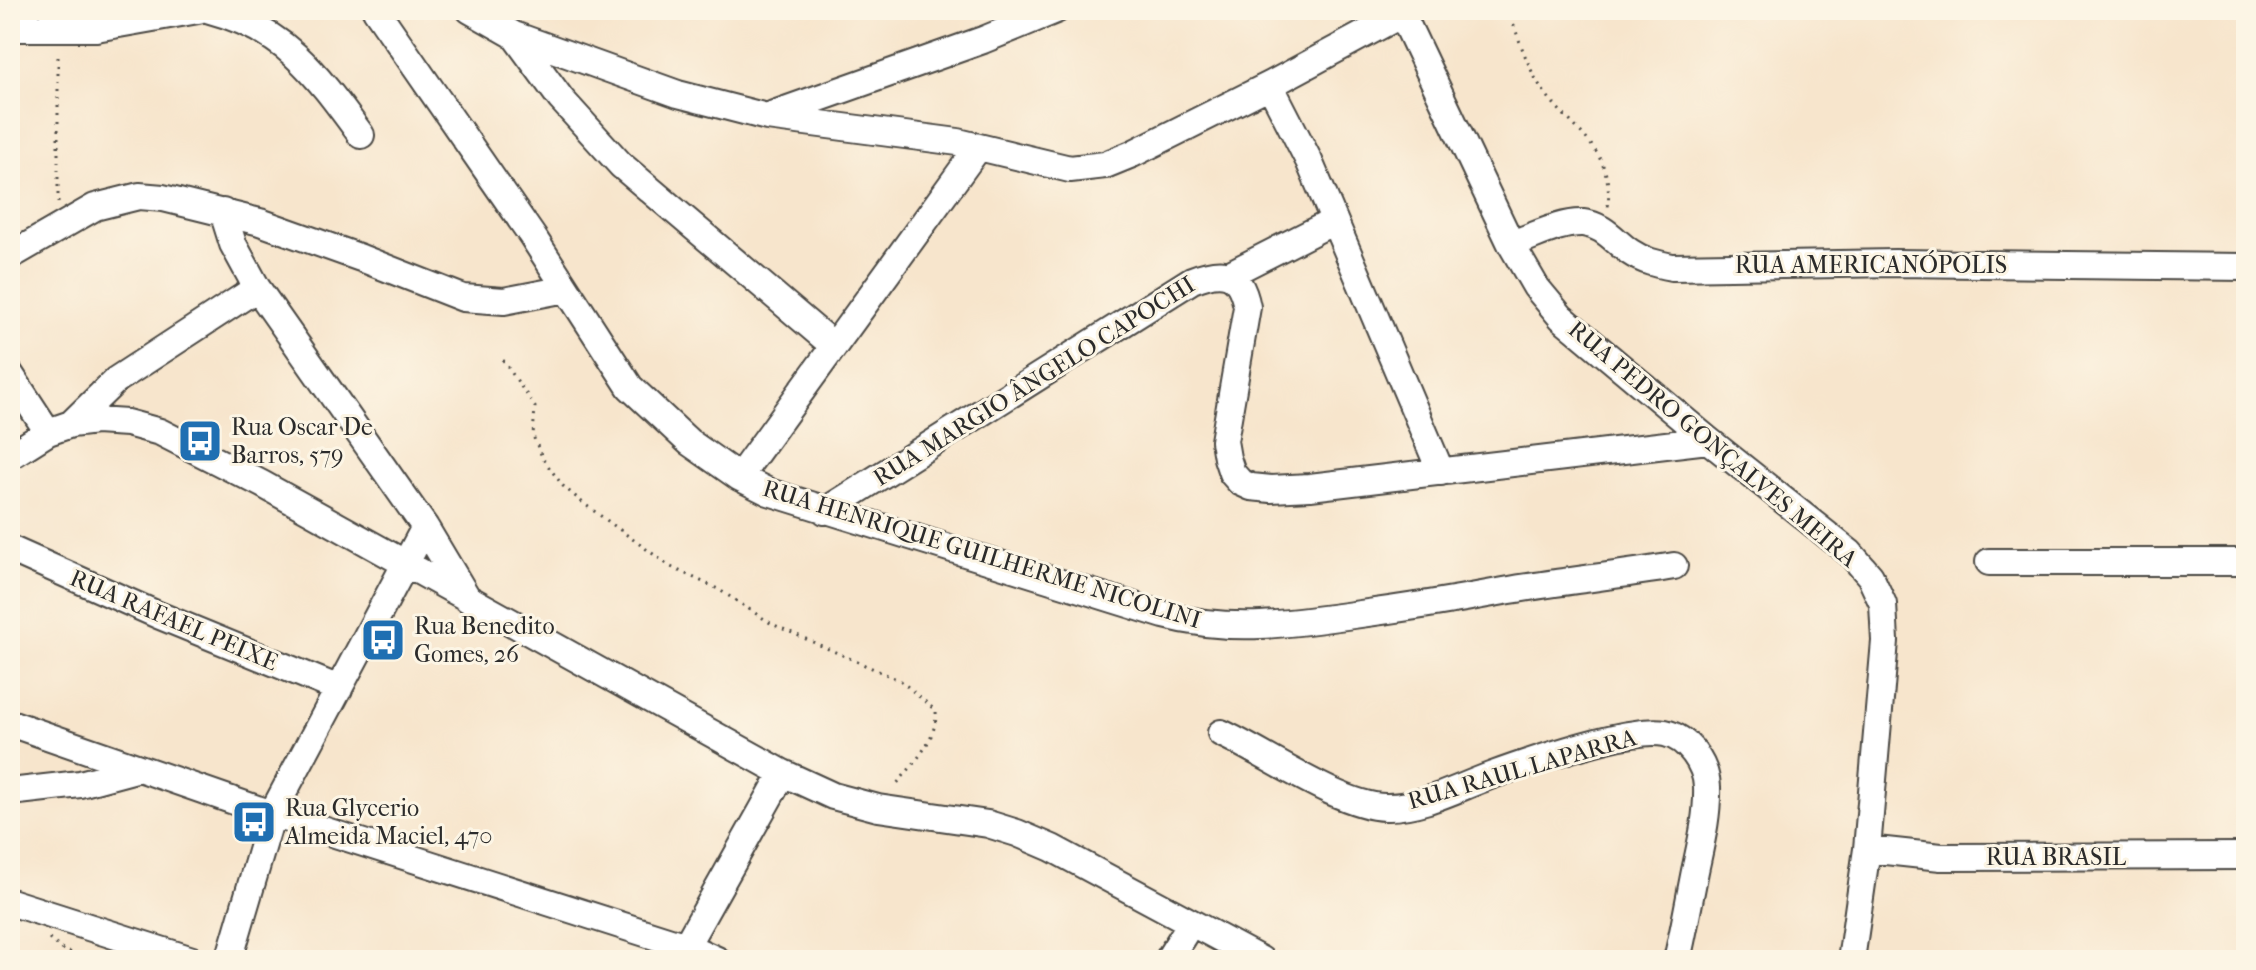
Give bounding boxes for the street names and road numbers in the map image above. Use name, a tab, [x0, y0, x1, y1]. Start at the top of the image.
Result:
street label: RUA AMERICANÓPOLIS	[1735, 250, 2007, 279]
street label: RUA MARGIO ÂNGELO CAPOCHI	[868, 269, 1200, 492]
street label: RUA PEDRO GONÇALVES MEIRA	[1563, 315, 1863, 573]
street label: RUA HENRIQUE GUILHERME NICOLINI	[760, 474, 1204, 634]
street label: RUA RAFAEL PEIXE	[66, 564, 282, 676]
street label: RUA RAUL LAPARRA	[1405, 723, 1640, 815]
street label: RUA BRASIL	[1986, 843, 2127, 871]

